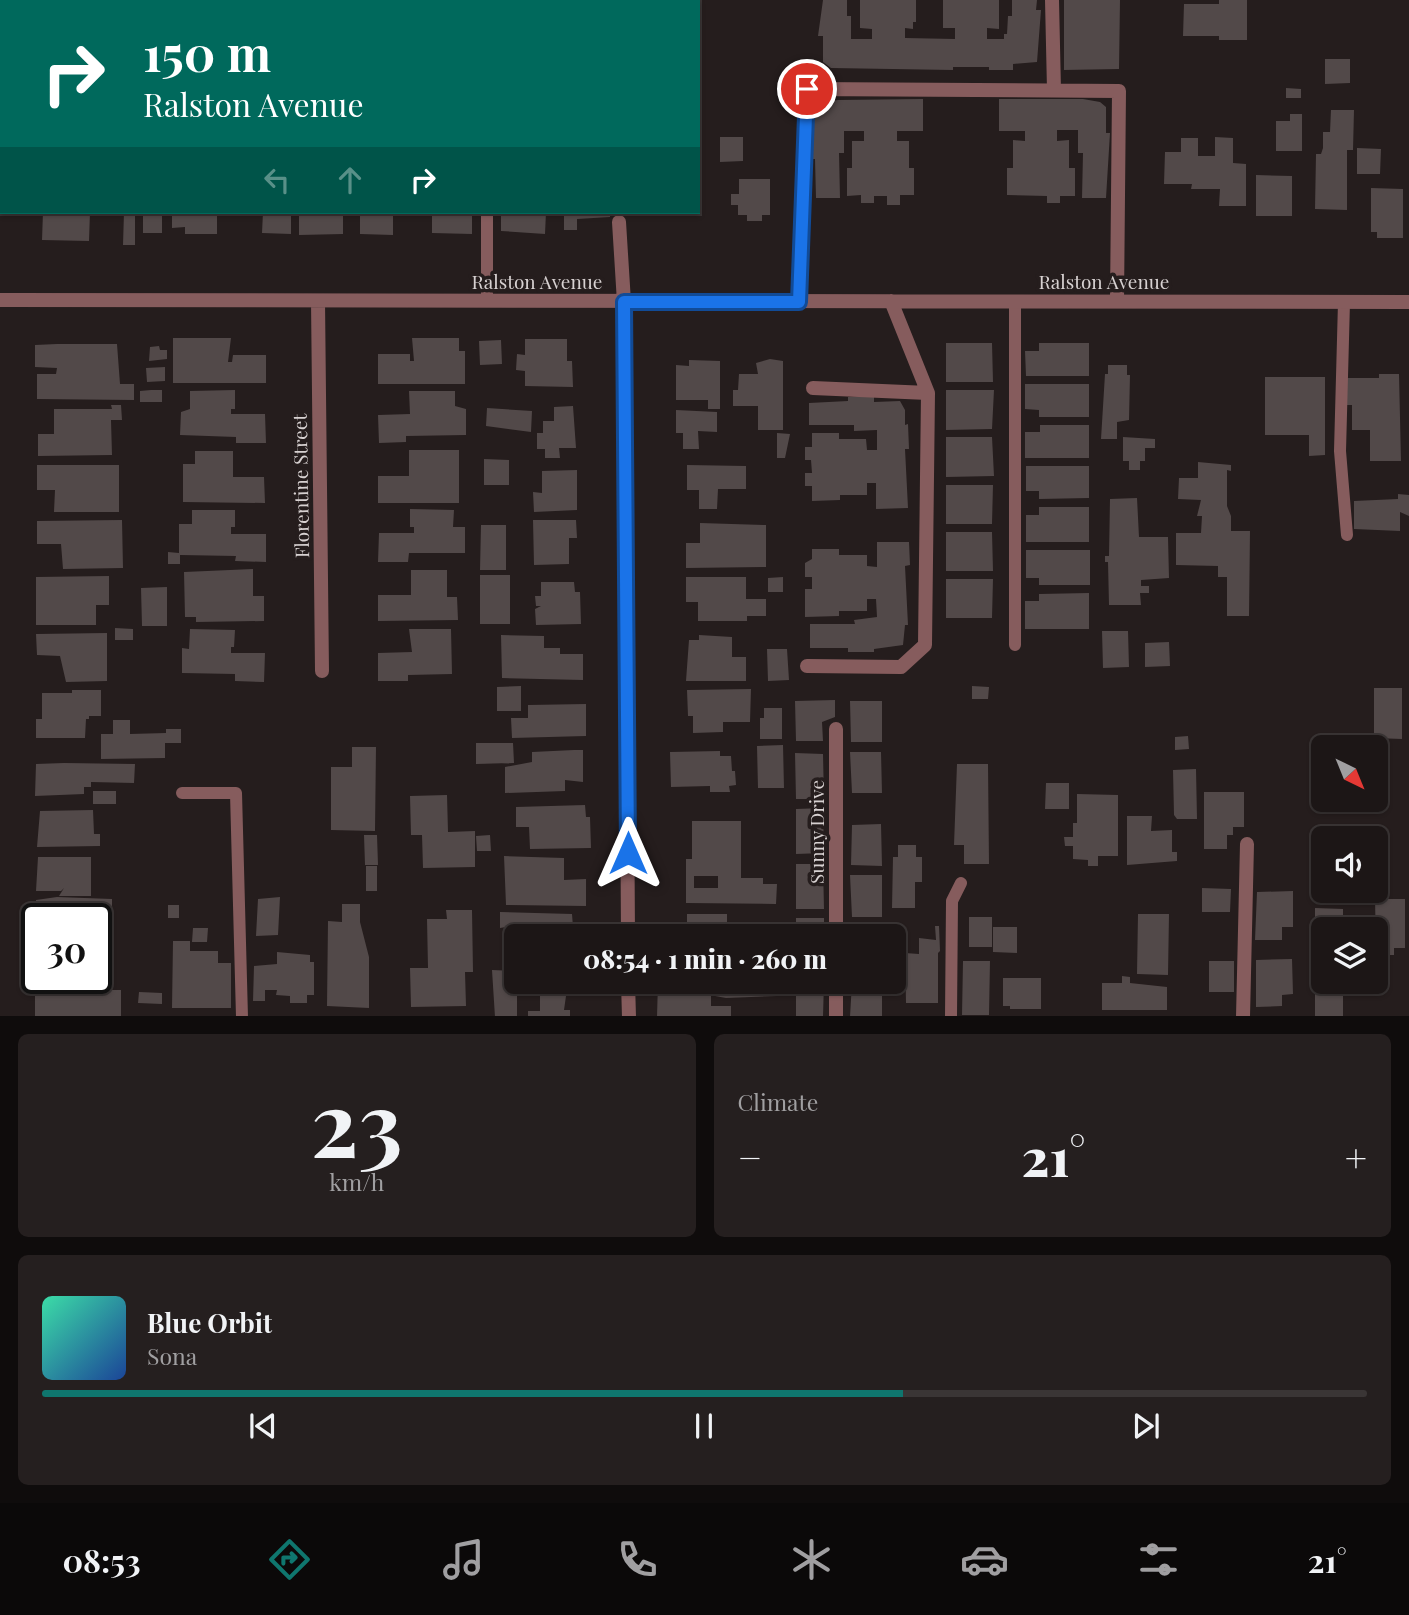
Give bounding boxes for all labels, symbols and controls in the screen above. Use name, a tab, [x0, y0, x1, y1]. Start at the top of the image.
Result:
text: 150 m	[143, 19, 271, 84]
icon: right	[28, 28, 119, 119]
pin	[777, 59, 837, 119]
icon: arrive	[788, 70, 826, 108]
text: Ralston Avenue	[143, 82, 364, 125]
icon: left	[258, 161, 296, 199]
icon: ahead	[331, 161, 369, 199]
icon: right	[404, 161, 442, 199]
street label: Ralston Avenue	[472, 268, 602, 294]
street label: Ralston Avenue	[1039, 268, 1169, 294]
street label: Florentine Street	[286, 413, 314, 558]
north arrow	[1311, 735, 1388, 812]
map controls	[1311, 735, 1388, 994]
street label: Sunny Drive	[803, 780, 829, 884]
position arrow	[591, 816, 665, 890]
button: sound	[1311, 826, 1388, 903]
speed limit sign: 30	[21, 903, 112, 994]
button: layers	[1311, 917, 1388, 994]
text: 08:54 · 1 min · 260 m	[583, 941, 827, 976]
text: 23	[311, 1060, 403, 1181]
text: Climate	[738, 1086, 818, 1117]
text: 21°	[1021, 1121, 1085, 1190]
text: −	[738, 1131, 762, 1182]
text: +	[1345, 1131, 1367, 1182]
text: km/h	[329, 1166, 384, 1197]
text: Blue Orbit	[147, 1305, 272, 1340]
text: Sona	[147, 1340, 197, 1371]
icon: previous	[244, 1407, 282, 1445]
icon: pause	[685, 1407, 723, 1445]
icon: next	[1127, 1407, 1165, 1445]
icon: directions	[265, 1535, 314, 1584]
icon: music	[439, 1535, 488, 1584]
icon: phone	[613, 1535, 662, 1584]
icon: climate	[787, 1535, 836, 1584]
icon: car	[960, 1535, 1009, 1584]
icon: filters	[1134, 1535, 1183, 1584]
text: 08:53	[62, 1538, 141, 1581]
text: 21°	[1308, 1538, 1347, 1581]

